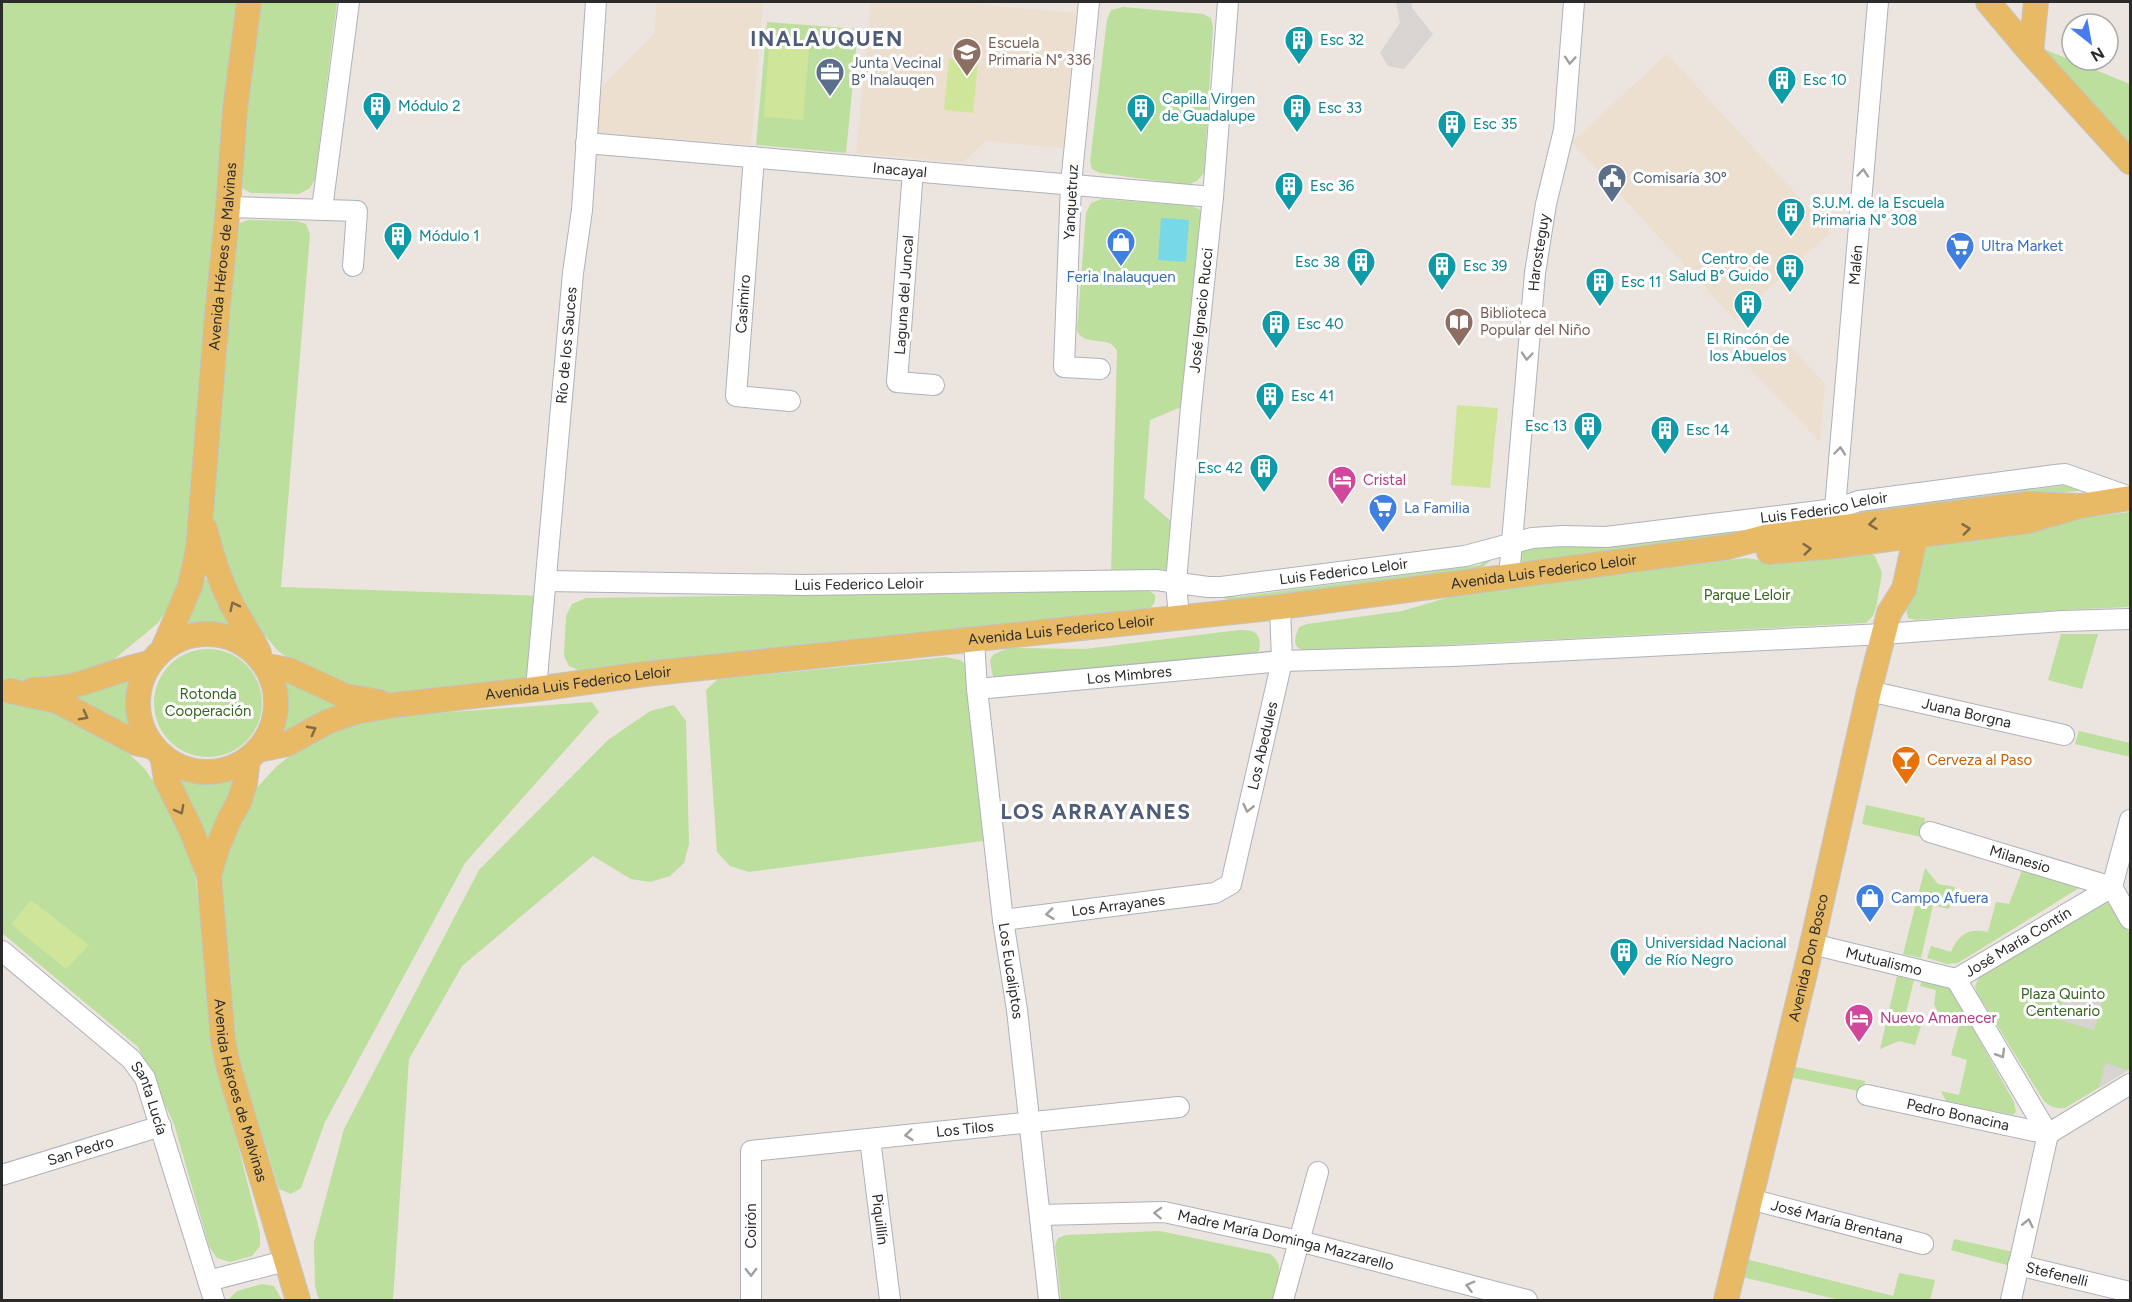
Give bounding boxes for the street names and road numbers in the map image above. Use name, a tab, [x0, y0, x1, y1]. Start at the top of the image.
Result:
street label: Inacayal	[872, 159, 928, 181]
street label: Avenida Héroes de Malvinas	[205, 162, 240, 351]
street label: Yanquetruz	[1060, 164, 1082, 240]
street label: Harosteguy	[1524, 212, 1553, 292]
street label: Laguna del Juncal	[891, 235, 917, 355]
street label: Malén	[1845, 244, 1866, 286]
street label: José Ignacio Rucci	[1186, 247, 1217, 374]
street label: Casimiro	[732, 274, 754, 334]
street label: Río de los Sauces	[552, 286, 581, 405]
street label: Luis Federico Leloir	[1759, 488, 1889, 527]
street label: Avenida Luis Federico Leloir	[1450, 550, 1638, 593]
street label: Luis Federico Leloir	[1278, 554, 1409, 589]
street label: Luis Federico Leloir	[794, 574, 924, 594]
street label: Avenida Luis Federico Leloir	[967, 611, 1155, 649]
street label: Avenida Luis Federico Leloir	[484, 662, 672, 704]
street label: Los Mimbres	[1086, 662, 1173, 688]
street label: Juana Borgna	[1920, 694, 2013, 732]
street label: Los Abedules	[1244, 700, 1281, 792]
street label: Milanesio	[1987, 841, 2053, 877]
street label: Los Arrayanes	[1070, 890, 1166, 920]
street label: Avenida Don Bosco	[1785, 892, 1832, 1023]
street label: José María Contín	[1962, 903, 2074, 981]
street label: Los Eucaliptos	[995, 921, 1027, 1020]
street label: Mutualismo	[1844, 944, 1924, 980]
street label: Avenida Héroes de Malvinas	[210, 998, 271, 1184]
street label: Santa Lucía	[127, 1058, 171, 1137]
street label: Pedro Bonacina	[1905, 1095, 2011, 1134]
street label: Los Tilos	[935, 1117, 995, 1141]
street label: San Pedro	[45, 1132, 116, 1170]
street label: Piquillín	[868, 1193, 892, 1246]
street label: José María Brentana	[1769, 1196, 1905, 1247]
street label: Coirón	[742, 1203, 760, 1249]
street label: Madre María Dominga Mazzarello	[1176, 1206, 1396, 1274]
street label: Stefenelli	[2024, 1258, 2090, 1291]

